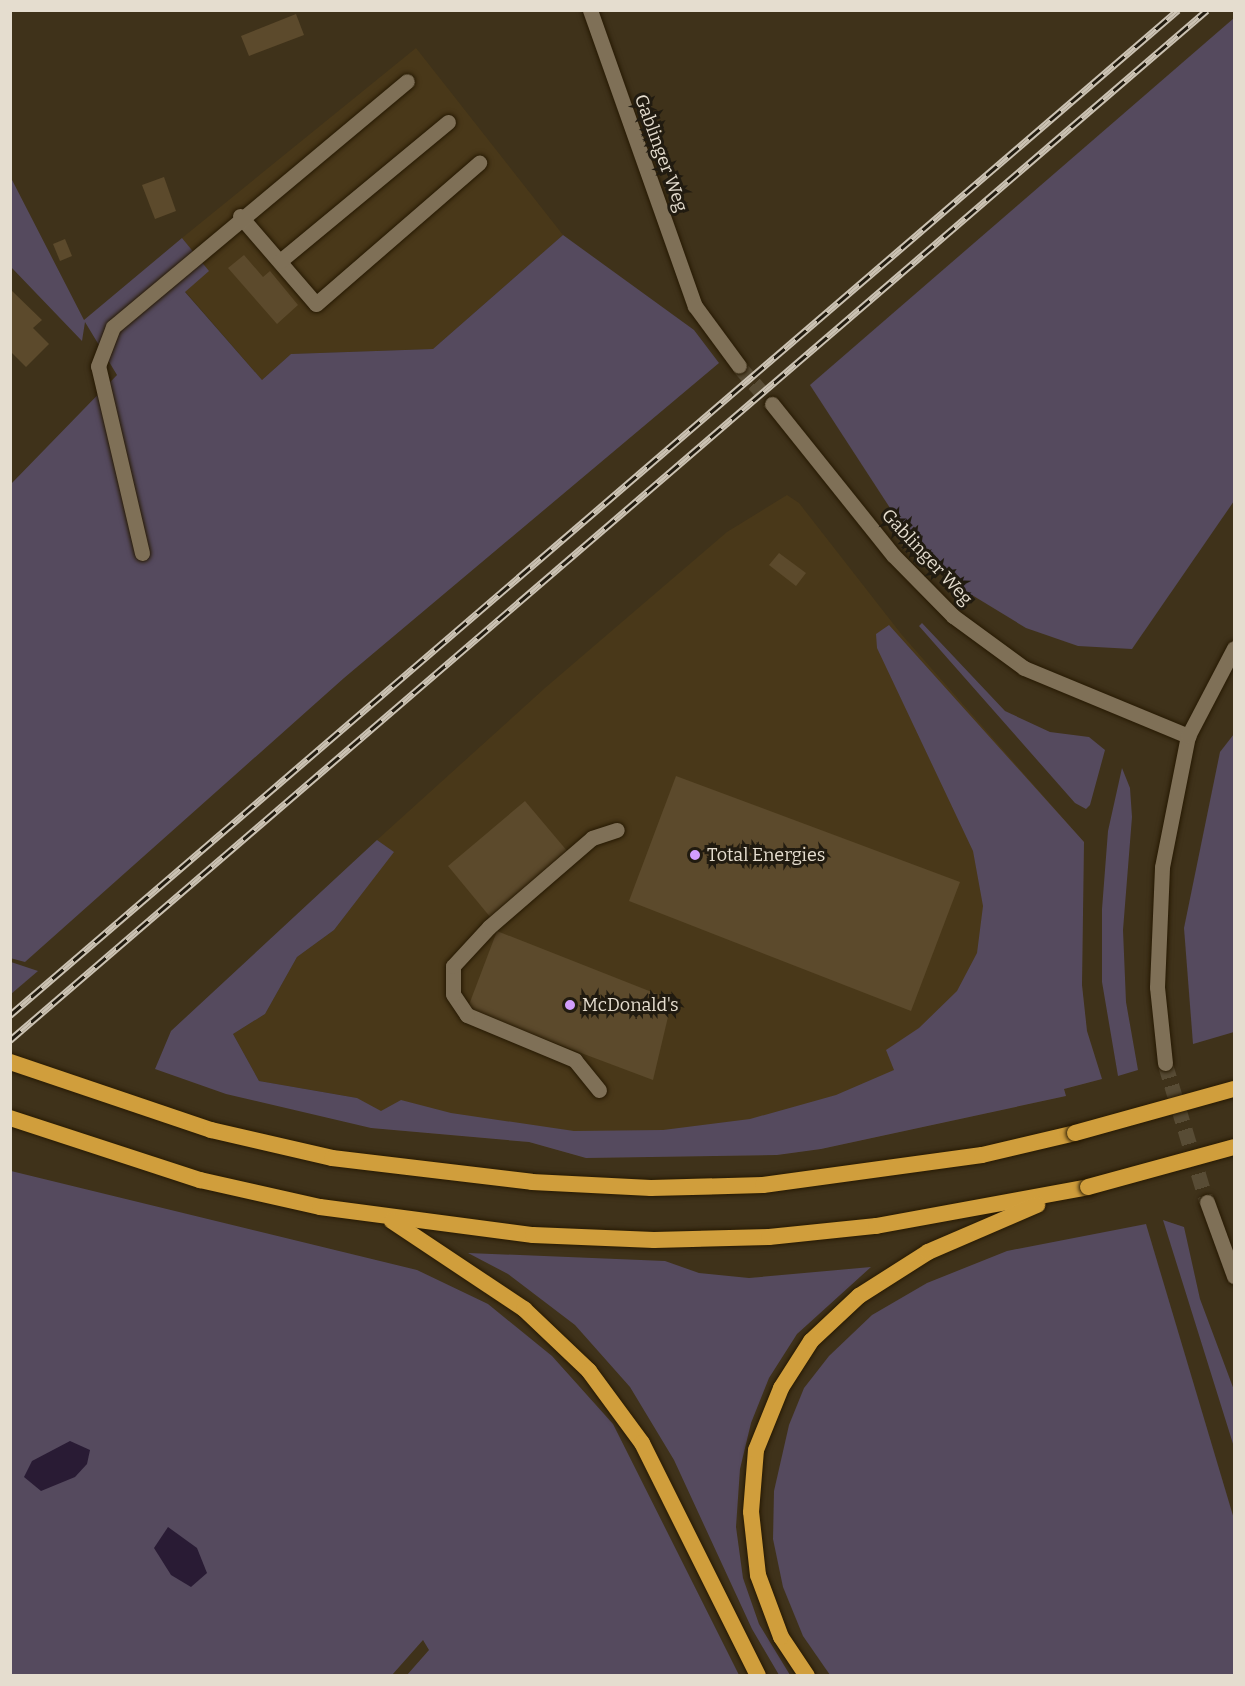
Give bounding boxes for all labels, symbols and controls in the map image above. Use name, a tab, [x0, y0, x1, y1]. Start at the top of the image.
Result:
street label: Gablinger Weg	[630, 91, 692, 215]
street label: Gablinger Weg	[877, 504, 977, 610]
place label: Total Energies	[707, 844, 825, 866]
marker: Total Energies	[688, 848, 702, 862]
place label: McDonald's	[582, 994, 679, 1016]
marker: McDonald's	[563, 998, 577, 1012]

